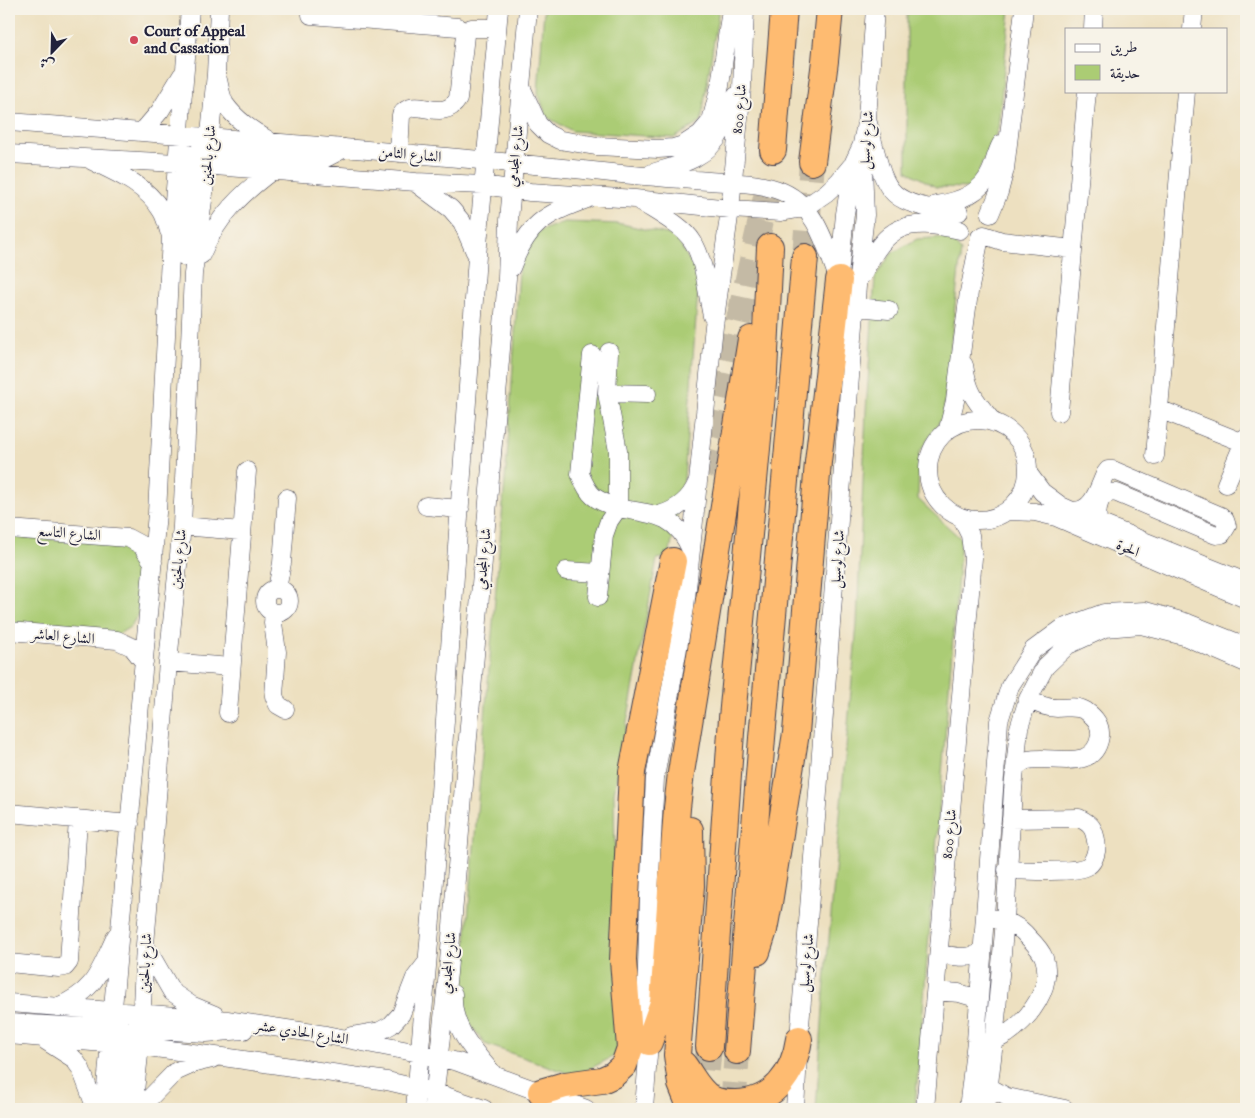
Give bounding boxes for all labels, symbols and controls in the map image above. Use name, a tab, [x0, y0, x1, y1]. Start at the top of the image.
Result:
place label: Court of Appeal and Cassation	[144, 22, 246, 58]
north arrow	[28, 28, 78, 78]
legend	[1065, 28, 1228, 92]
marker: Court of Appeal and Cassation	[128, 34, 140, 46]
text: طريق	[1110, 38, 1137, 57]
text: ش	[37, 52, 57, 74]
text: حديقة	[1110, 64, 1140, 83]
street label: شارع 800	[728, 83, 754, 135]
street label: شارع لوسيل	[855, 110, 881, 170]
street label: شارع بالحنين	[196, 124, 224, 186]
street label: شارع المجدمي	[503, 124, 531, 188]
street label: الشارع الثامن	[377, 142, 442, 170]
street label: الشارع التاسع	[36, 522, 102, 549]
street label: شارع المجدمي	[471, 527, 499, 591]
street label: شارع بالحنين	[166, 528, 194, 590]
street label: شارع لوسيل	[826, 529, 852, 589]
street label: الحوة	[1113, 535, 1142, 562]
street label: الشارع العاشر	[28, 624, 95, 652]
street label: شارع 800	[938, 808, 964, 860]
street label: شارع المجدمي	[436, 931, 464, 995]
street label: شارع بالحنين	[134, 933, 160, 994]
street label: شارع لوسيل	[794, 933, 822, 994]
street label: الشارع الحادي عشر	[252, 1015, 350, 1052]

